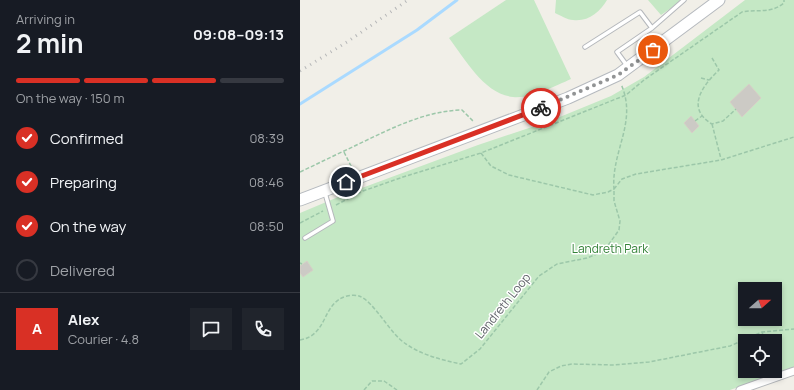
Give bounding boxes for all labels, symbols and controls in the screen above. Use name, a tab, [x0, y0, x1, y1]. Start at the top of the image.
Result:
text: Arriving in	[16, 10, 75, 28]
text: 09:08–09:13	[193, 24, 284, 45]
text: 2 min	[16, 25, 84, 61]
pin	[636, 33, 670, 67]
icon: bag	[642, 39, 664, 61]
courier	[521, 88, 561, 128]
text: On the way · 150 m	[16, 89, 124, 107]
icon: bike	[530, 97, 552, 119]
icon: check	[16, 127, 38, 149]
text: Confirmed	[50, 128, 123, 149]
text: 08:39	[249, 129, 284, 147]
pin	[329, 165, 363, 199]
icon: check	[16, 171, 38, 193]
icon: home	[335, 171, 357, 193]
text: Preparing	[50, 172, 117, 193]
text: 08:46	[249, 173, 284, 191]
icon: check	[16, 215, 38, 237]
text: On the way	[50, 216, 126, 237]
text: 08:50	[249, 217, 284, 235]
park label: Landreth Park	[572, 240, 649, 257]
text: Delivered	[50, 260, 115, 281]
street label: Landreth Loop	[471, 269, 534, 342]
north arrow	[738, 282, 782, 326]
map controls	[738, 282, 782, 378]
button: chat	[190, 308, 232, 350]
button: phone	[242, 308, 284, 350]
text: Alex	[68, 309, 99, 330]
text: A	[32, 318, 42, 339]
text: Courier · 4.8	[68, 330, 139, 348]
button: locate	[738, 334, 782, 378]

